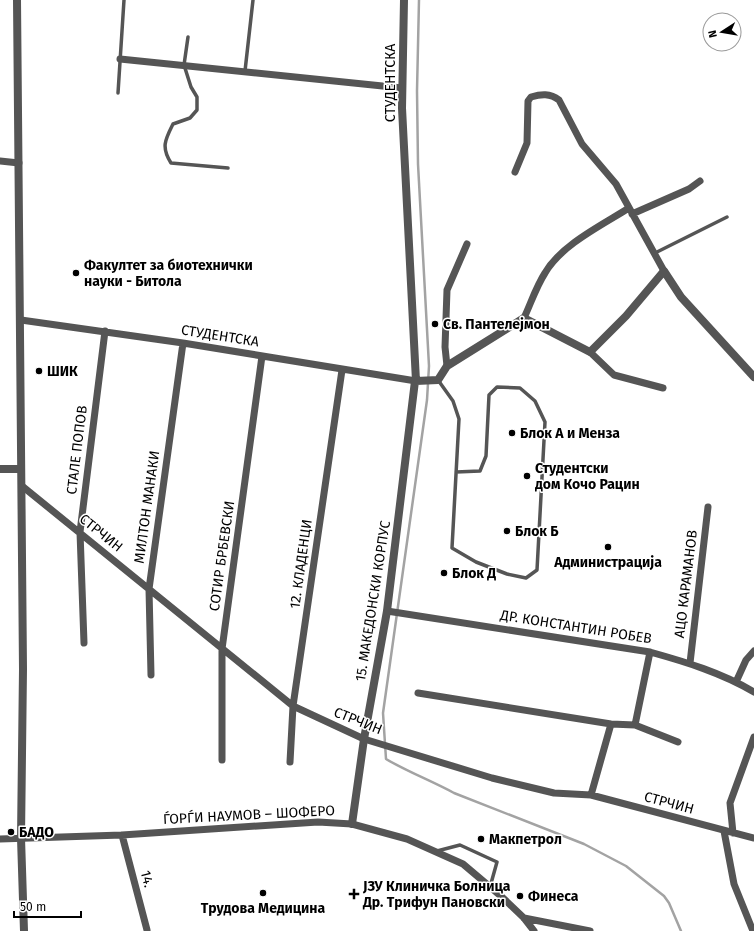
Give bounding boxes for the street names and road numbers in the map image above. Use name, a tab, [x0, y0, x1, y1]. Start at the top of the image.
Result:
street label: СТУДЕНТСКА	[382, 44, 399, 122]
street label: СТУДЕНТСКА	[180, 321, 260, 351]
street label: СТАЛЕ ПОПОВ	[63, 405, 91, 495]
street label: МИЛТОН МАНАКИ	[131, 450, 163, 564]
street label: СОТИР БРБЕВСКИ	[206, 500, 238, 612]
street label: СТРЧИН	[76, 510, 126, 556]
street label: 12. КЛАДЕНЦИ	[286, 518, 316, 610]
street label: 15. МАКЕДОНСКИ КОРПУС	[352, 519, 394, 683]
street label: АЦО КАРАМАНОВ	[671, 529, 701, 639]
street label: ДР. КОНСТАНТИН РОБЕВ	[498, 606, 653, 647]
street label: СТРЧИН	[331, 704, 385, 738]
street label: СТРЧИН	[642, 788, 696, 818]
street label: ЃОРЃИ НАУМОВ – ШОФЕРО	[162, 801, 335, 828]
street label: 14.	[137, 869, 157, 889]

